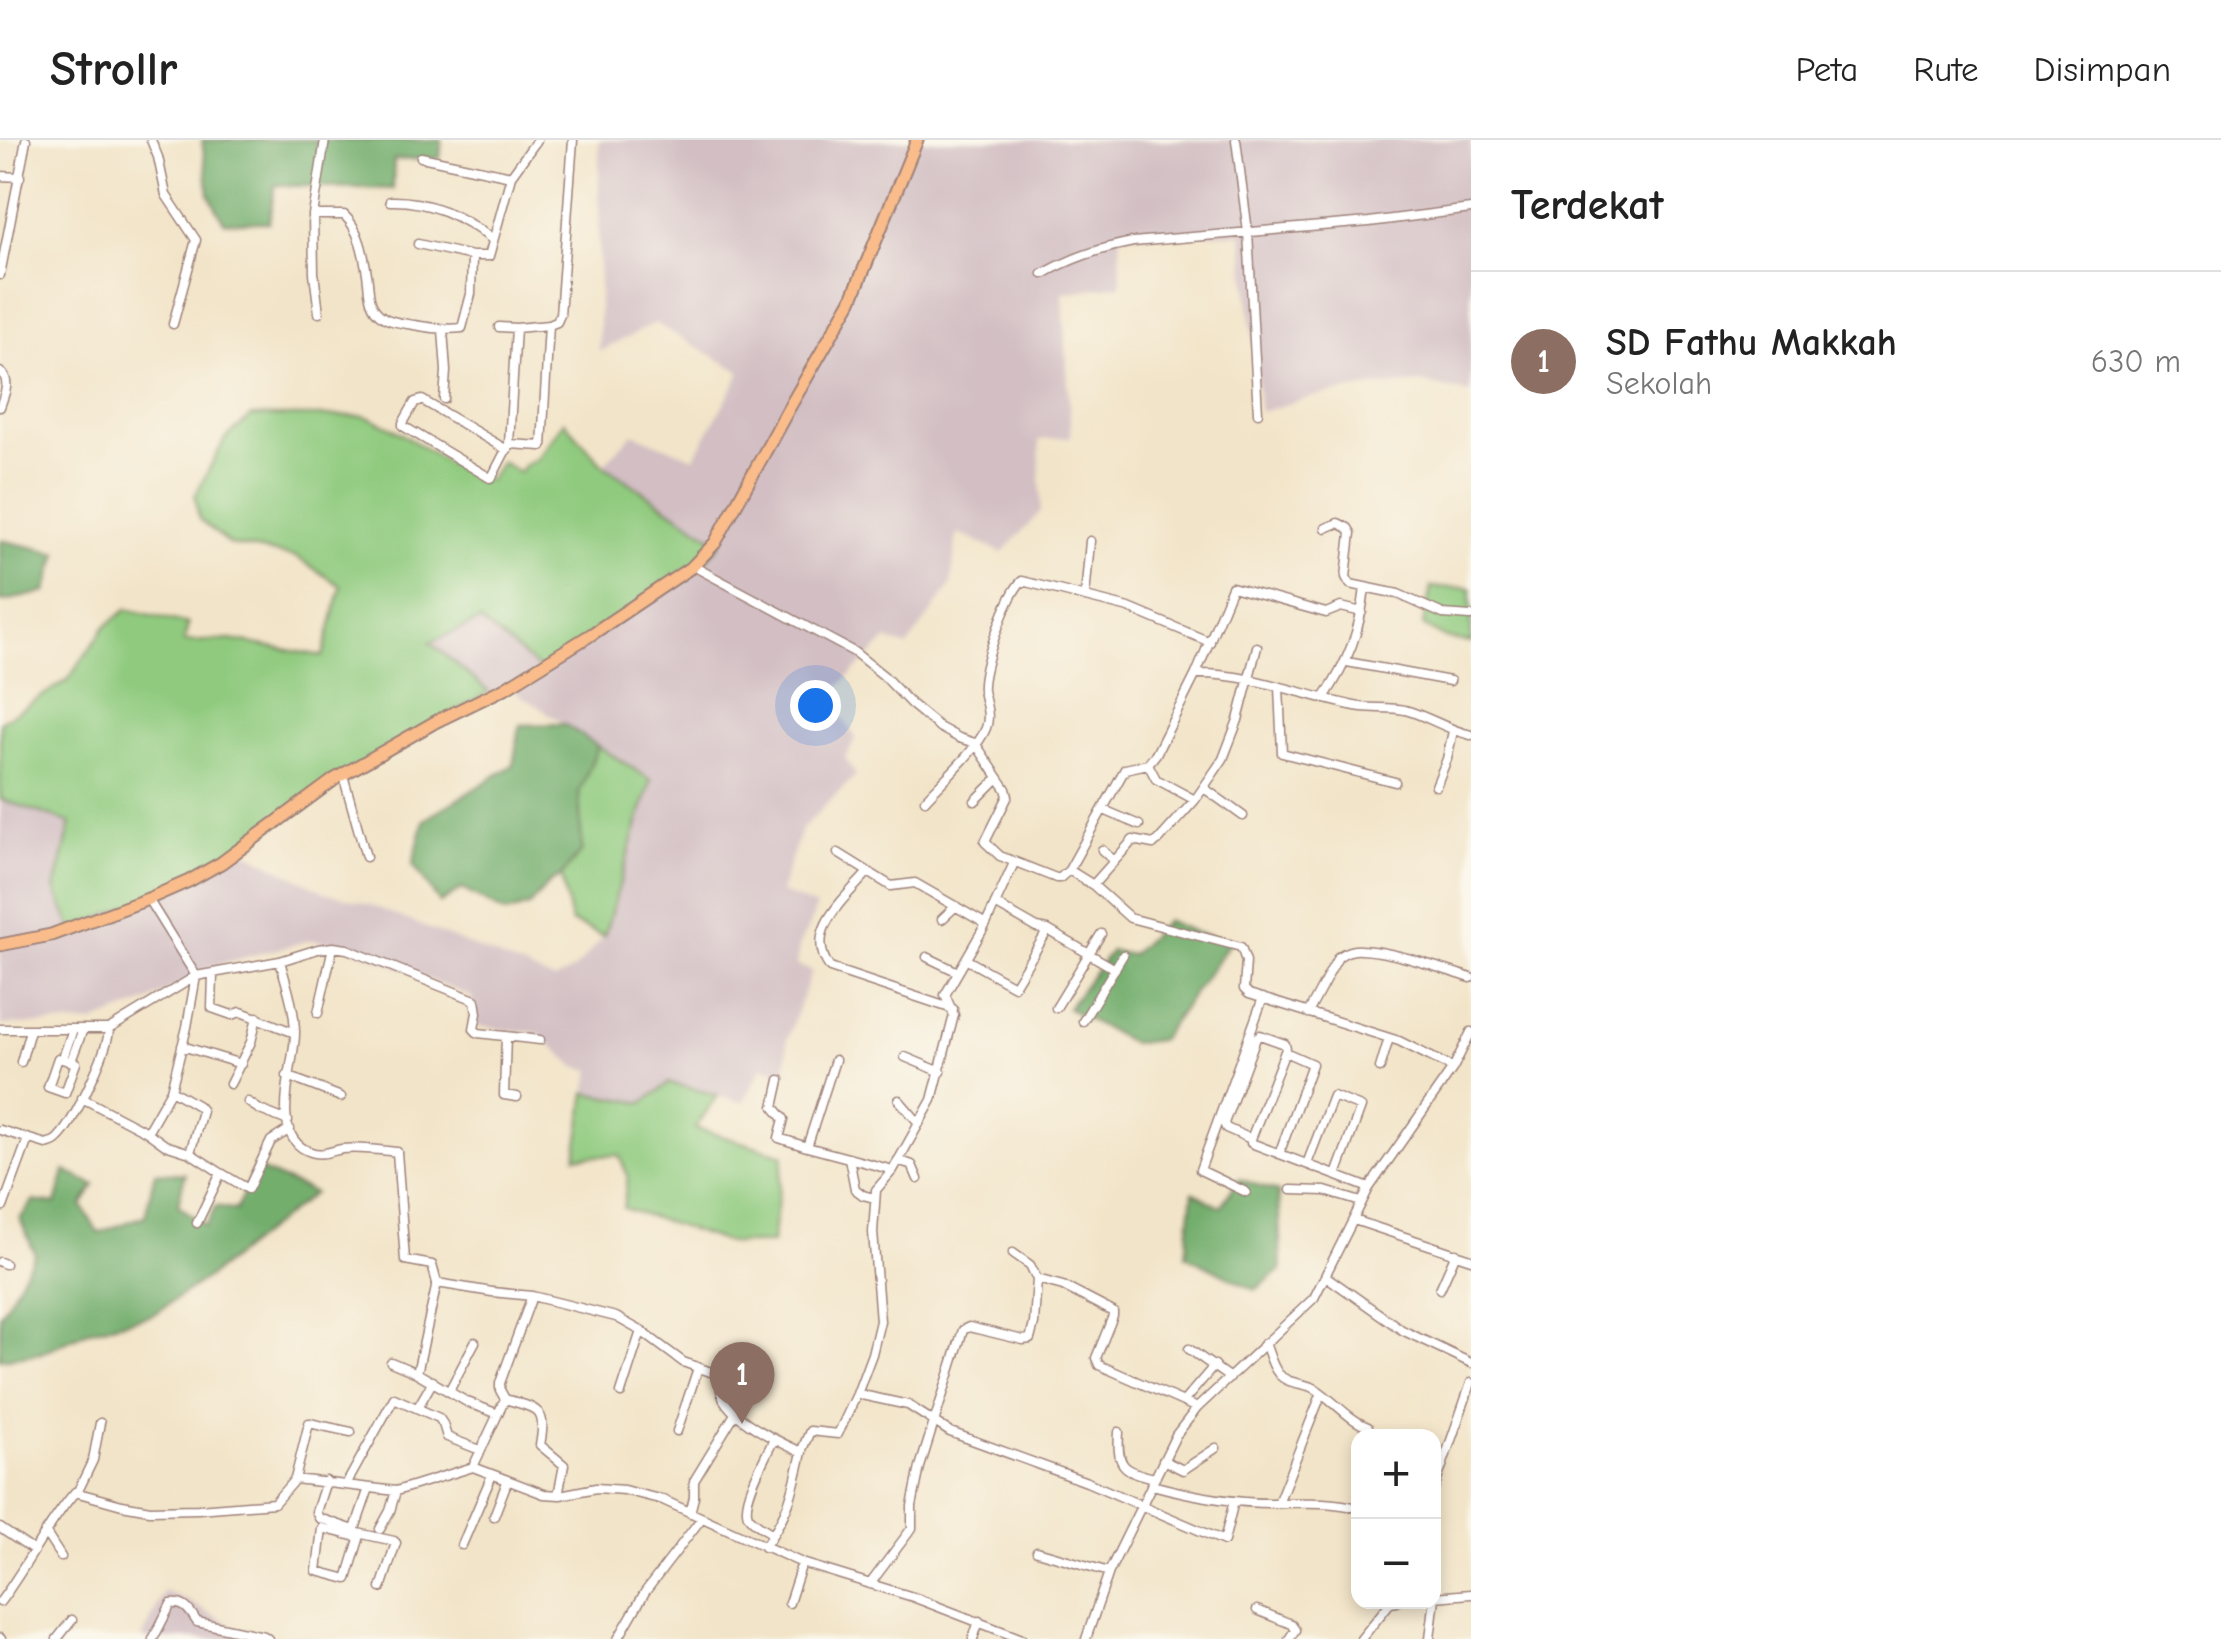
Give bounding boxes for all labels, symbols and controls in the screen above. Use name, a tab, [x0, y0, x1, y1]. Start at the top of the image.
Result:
text: Strollr	[50, 42, 177, 97]
text: Peta	[1796, 49, 1858, 90]
text: Rute	[1913, 49, 1979, 90]
text: Disimpan	[2034, 49, 2171, 90]
text: Terdekat	[1511, 181, 1663, 230]
text: SD Fathu Makkah	[1606, 321, 1897, 365]
text: 1	[1537, 343, 1550, 380]
text: 630 m	[2091, 343, 2181, 380]
text: Sekolah	[1606, 365, 1712, 402]
your location	[790, 680, 841, 731]
pin: 1	[710, 1342, 774, 1424]
map controls	[1351, 1429, 1441, 1609]
button: +	[1351, 1429, 1441, 1519]
button: −	[1351, 1519, 1441, 1609]

